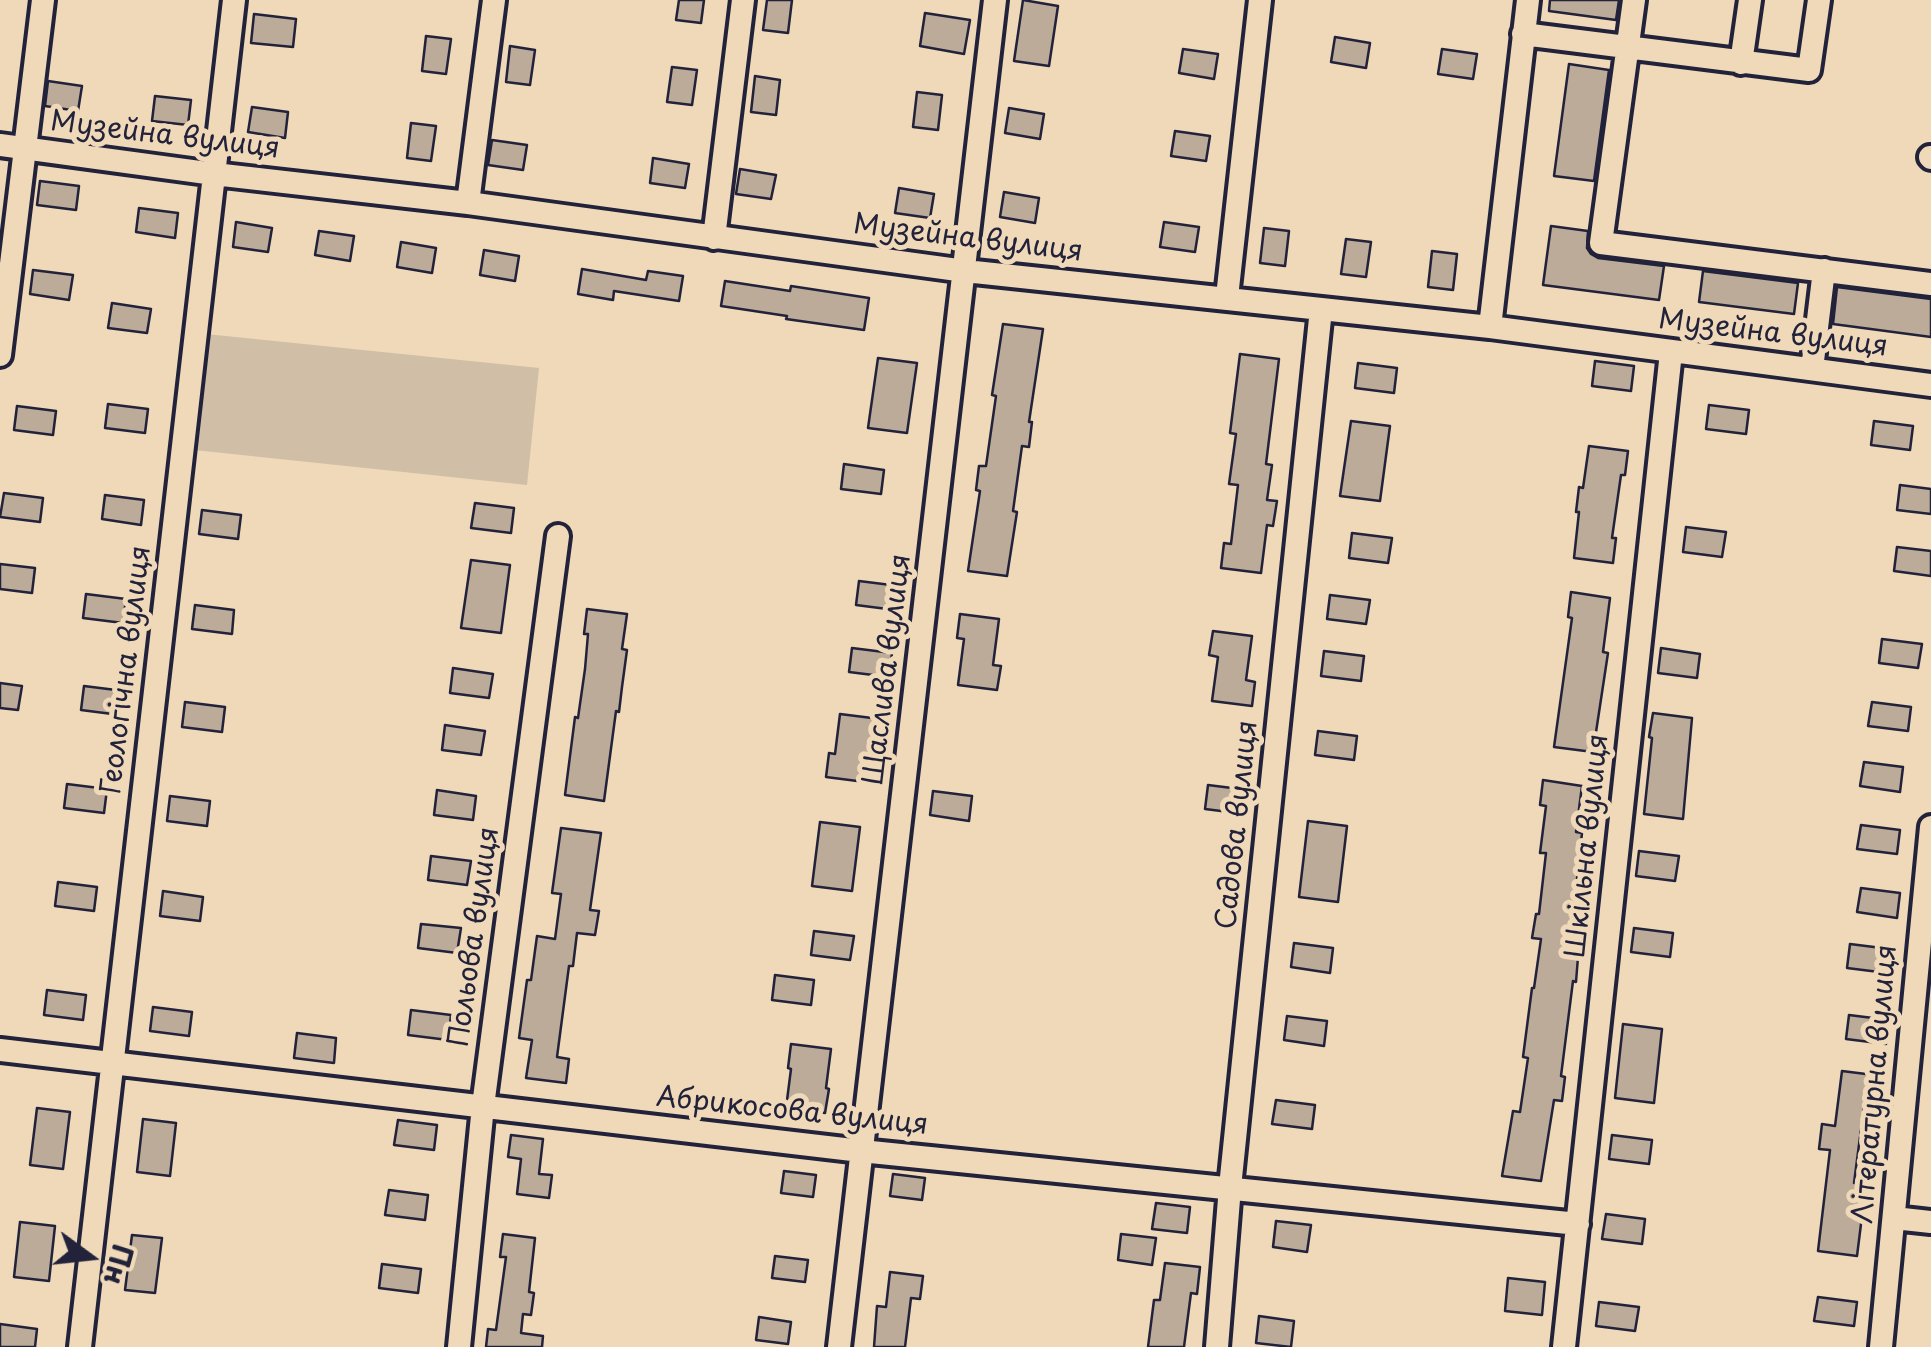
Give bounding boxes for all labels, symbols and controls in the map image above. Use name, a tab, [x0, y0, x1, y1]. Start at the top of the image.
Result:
street label: Музейна вулиця	[48, 105, 282, 167]
street label: Музейна вулиця	[851, 208, 1085, 270]
street label: Музейна вулиця	[1656, 303, 1890, 365]
street label: Геологічна вулиця	[95, 544, 159, 796]
street label: Щаслива вулиця	[857, 552, 919, 788]
street label: Садова вулиця	[1210, 719, 1266, 931]
street label: Шкільна вулиця	[1560, 732, 1616, 960]
street label: Польова вулиця	[443, 825, 507, 1049]
street label: Літературна вулиця	[1847, 943, 1905, 1225]
street label: Абрикосова вулиця	[654, 1081, 930, 1143]
north arrow	[40, 1207, 140, 1307]
text: Пн	[93, 1240, 145, 1290]

